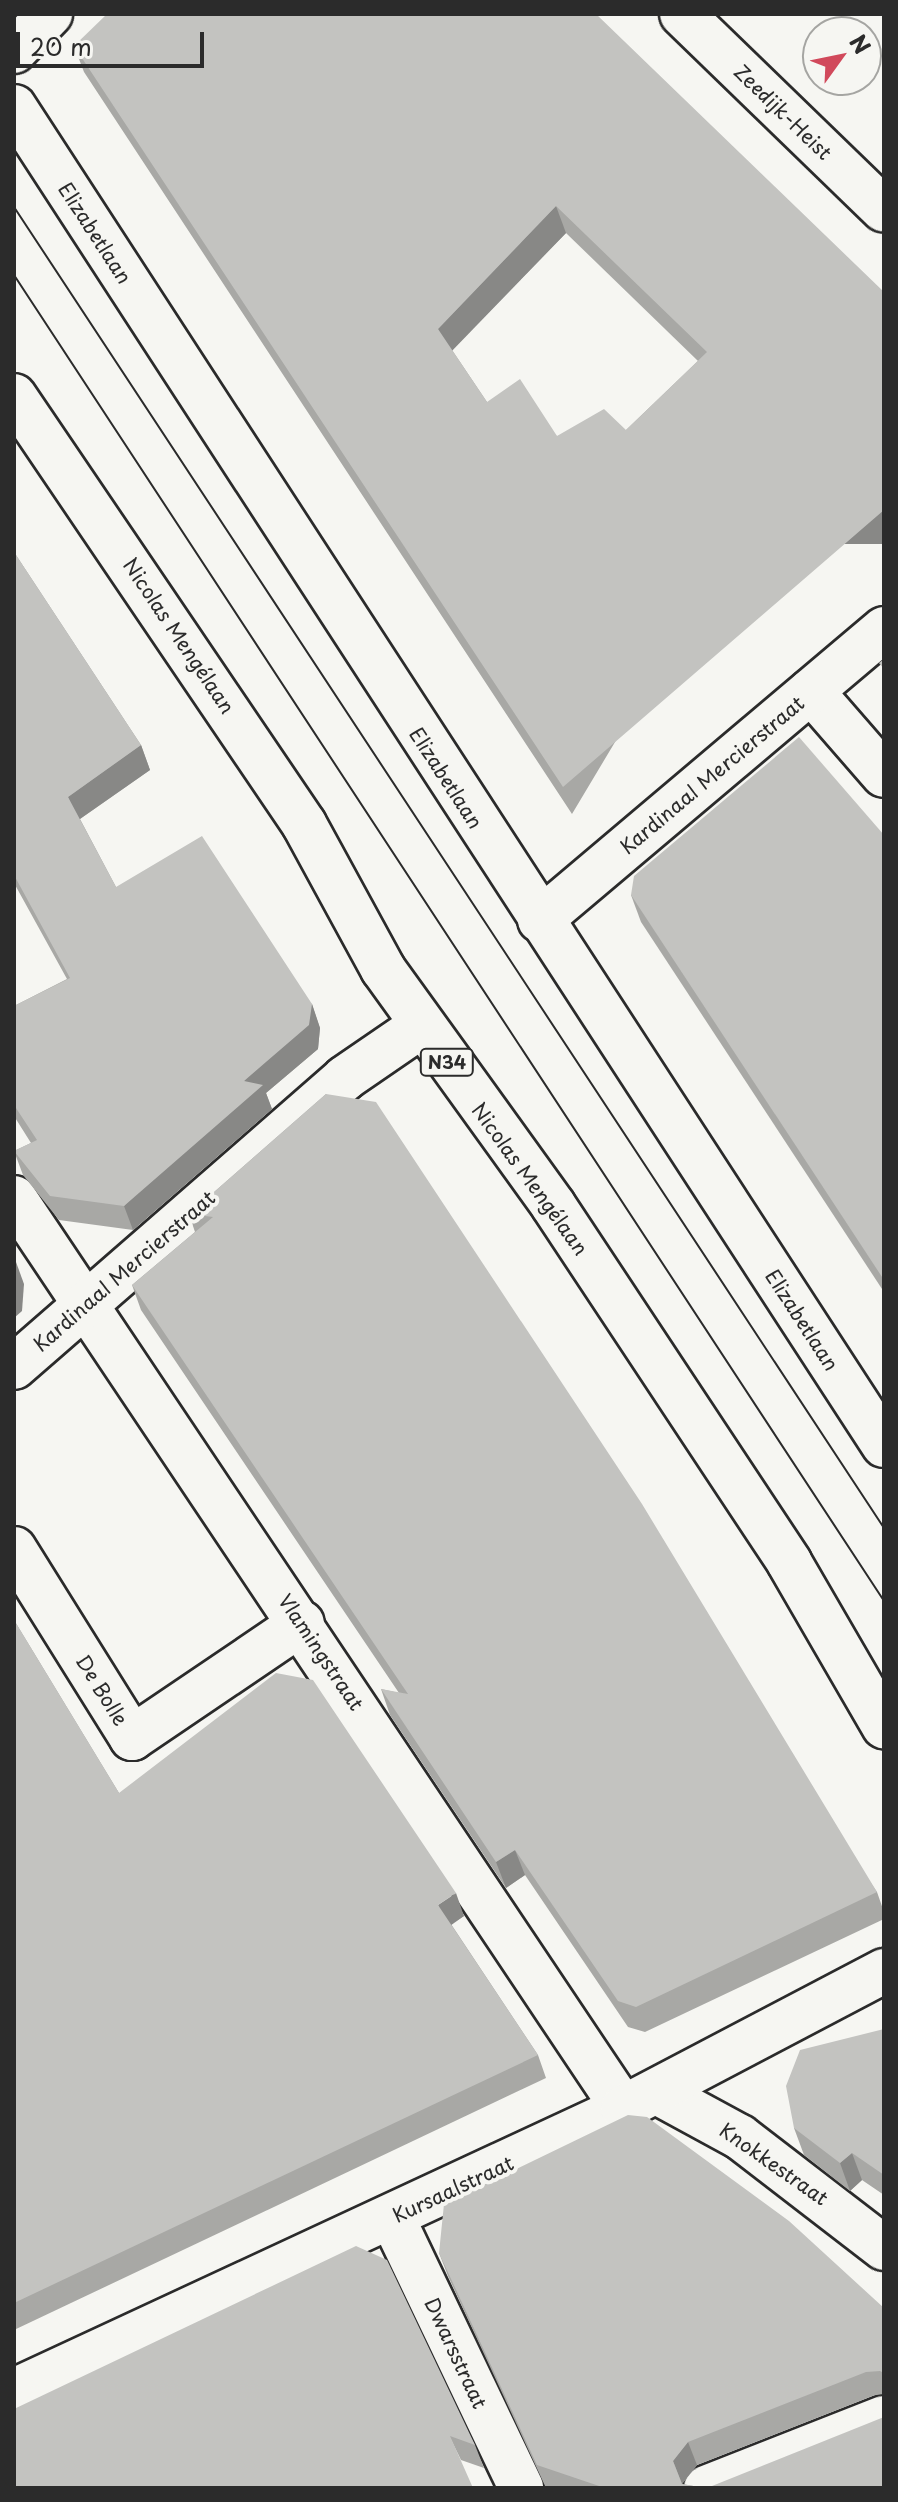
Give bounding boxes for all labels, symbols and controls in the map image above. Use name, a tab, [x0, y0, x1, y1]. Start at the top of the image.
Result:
scale bar	[20, 16, 208, 66]
north arrow	[802, 16, 882, 96]
text: N	[842, 27, 879, 60]
text: 20 m	[30, 28, 92, 64]
street label: Zeedijk-Heist	[729, 60, 837, 164]
street label: Elizabetlaan	[53, 178, 137, 288]
street label: Nicolas Mengélaan	[118, 553, 240, 719]
street label: Kardinaal Mercierstraat	[615, 691, 809, 859]
street label: Elizabetlaan	[404, 723, 488, 833]
road number: N34	[419, 1048, 475, 1076]
street label: Nicolas Mengélaan	[466, 1098, 594, 1260]
street label: Kardinaal Mercierstraat	[28, 1186, 220, 1356]
street label: Elizabetlaan	[760, 1265, 844, 1375]
street label: Vlamingstraat	[273, 1589, 369, 1715]
street label: De Bolle	[71, 1650, 133, 1730]
street label: Knokkestraat	[715, 2118, 833, 2210]
street label: Kursaalstraat	[389, 2151, 517, 2227]
street label: Dwarsstraat	[420, 2294, 492, 2412]

